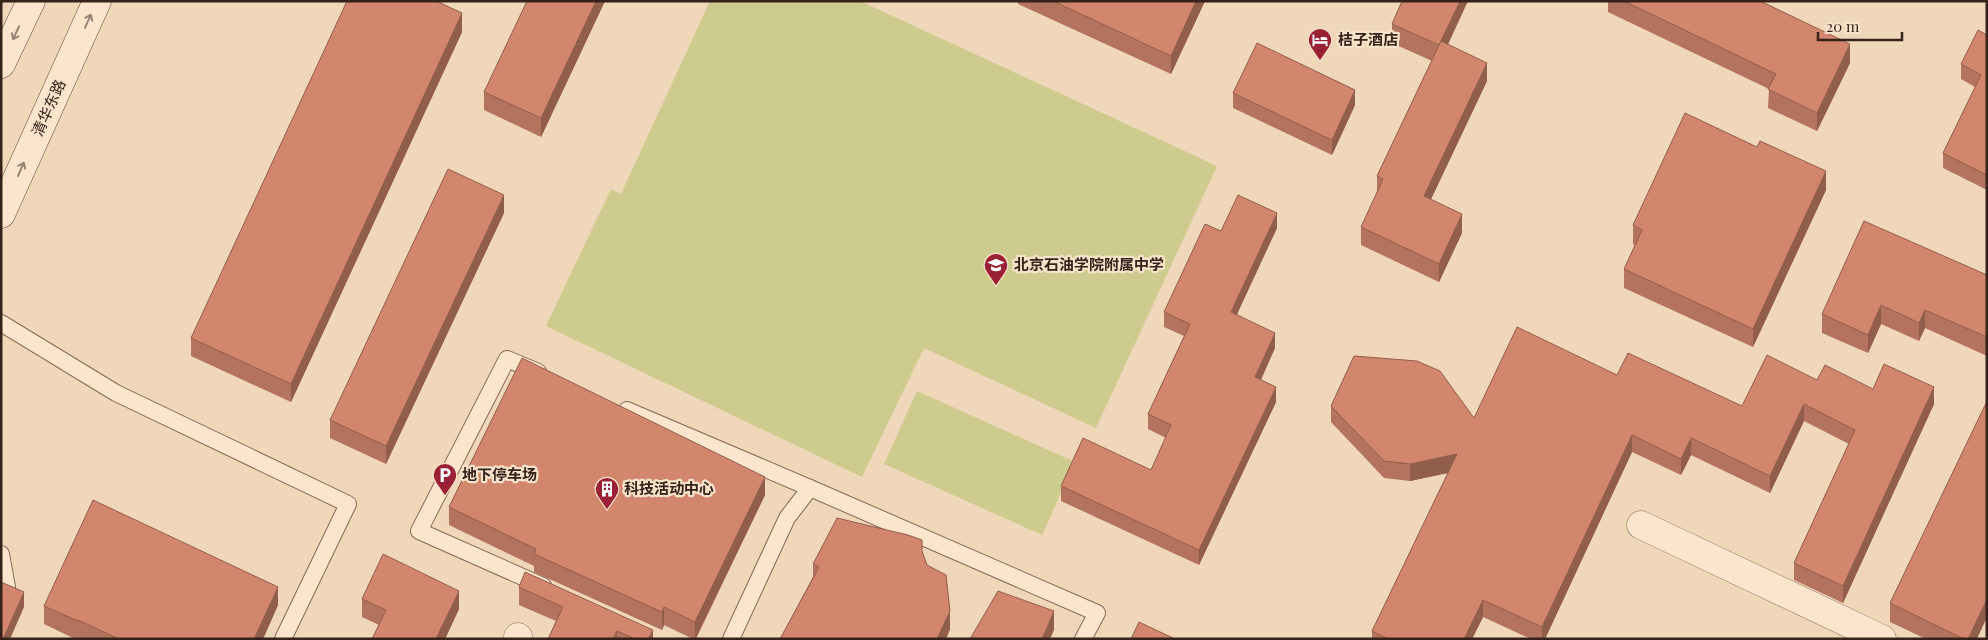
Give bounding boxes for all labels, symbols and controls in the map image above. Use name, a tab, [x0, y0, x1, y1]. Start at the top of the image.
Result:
scale bar	[1818, 10, 1902, 42]
one-way arrow	[84, 14, 94, 29]
text: 20 m	[1826, 16, 1860, 36]
one-way arrow	[11, 25, 20, 40]
hotel icon: 桔子酒店	[1307, 27, 1333, 61]
place label: 桔子酒店	[1338, 29, 1398, 49]
street label: 清华东路	[27, 76, 69, 139]
one-way arrow	[17, 162, 27, 177]
school or university icon: 北京石油学院附属中学	[983, 252, 1009, 286]
place label: 北京石油学院附属中学	[1014, 254, 1164, 274]
parking icon: 地下停车场	[432, 462, 458, 496]
place label: 地下停车场	[462, 464, 537, 484]
building icon: 科技活动中心	[594, 476, 620, 510]
place label: 科技活动中心	[624, 478, 714, 498]

